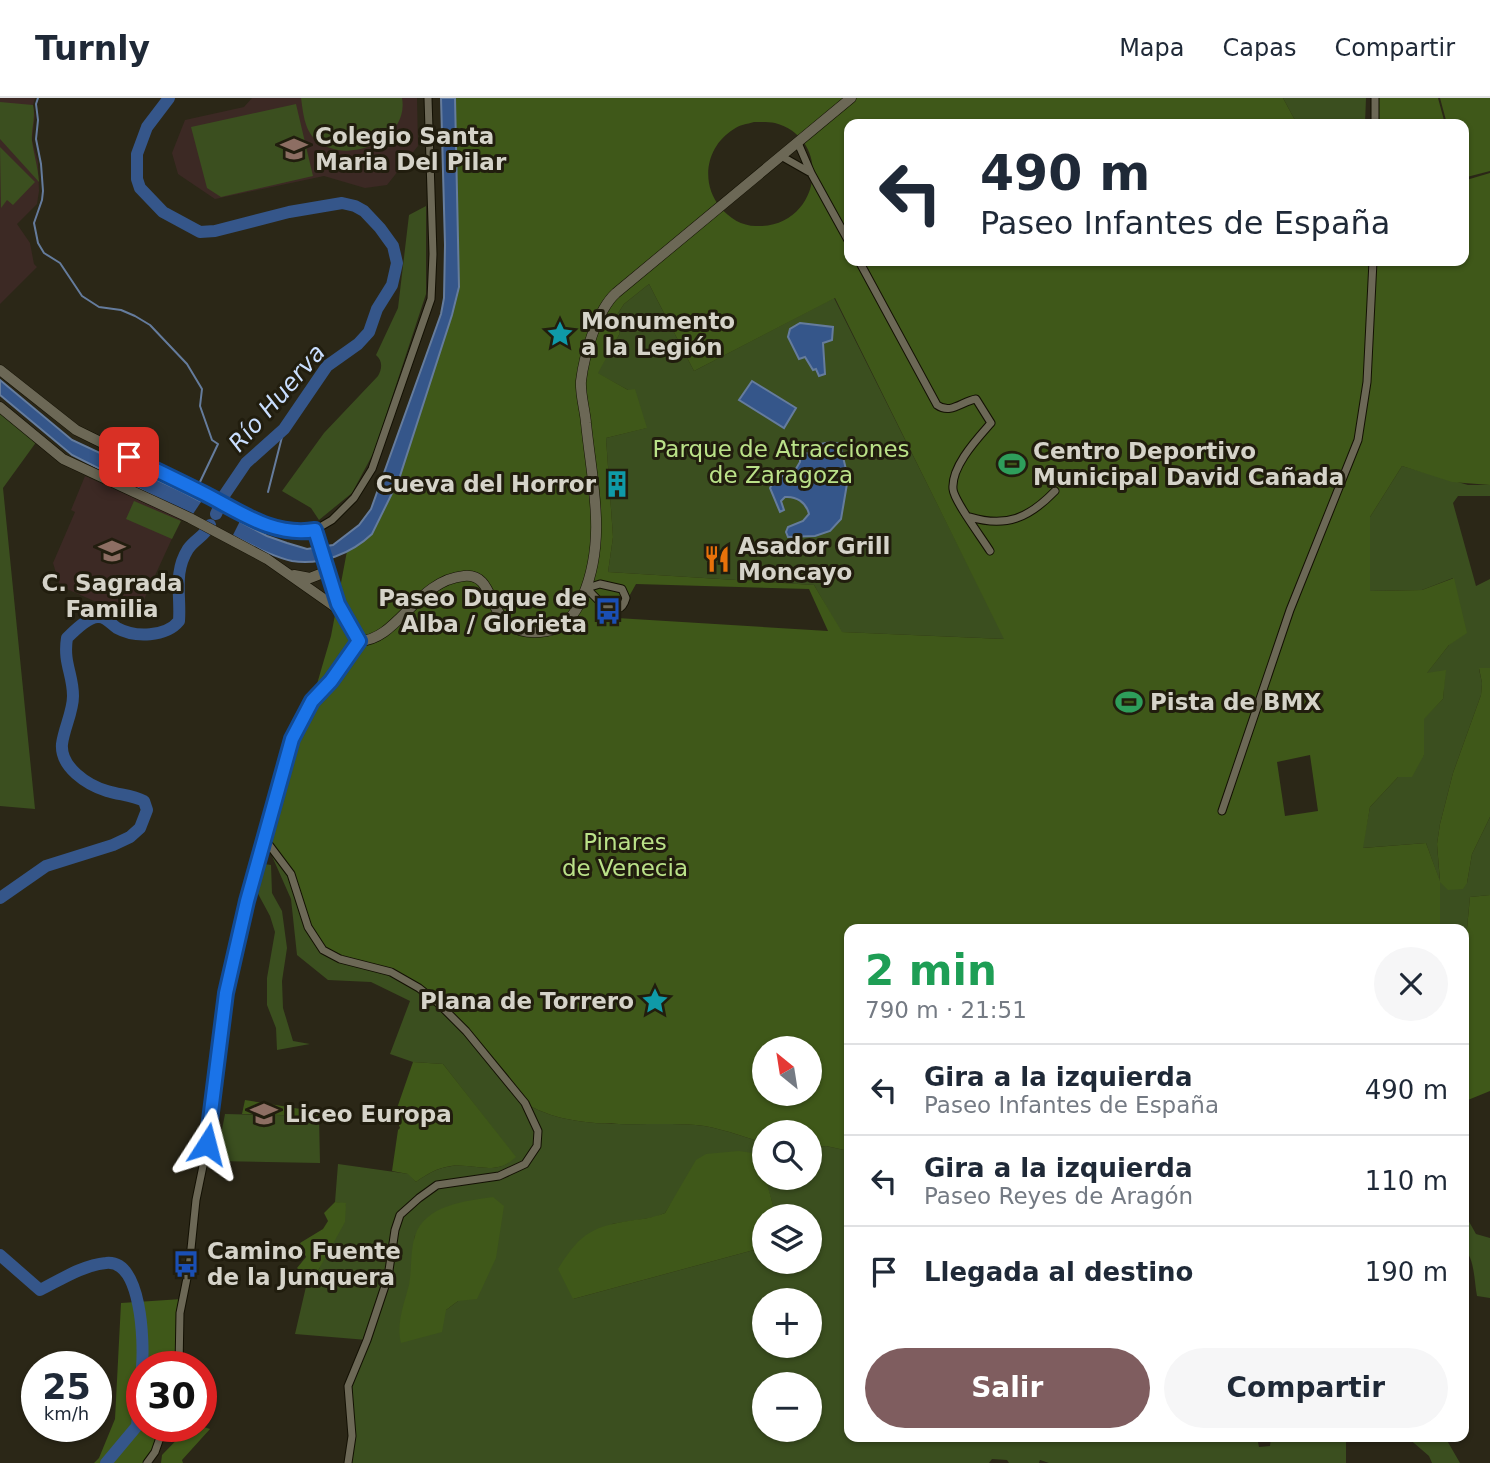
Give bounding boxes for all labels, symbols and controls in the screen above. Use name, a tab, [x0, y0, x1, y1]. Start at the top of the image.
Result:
text: Turnly	[35, 29, 150, 68]
text: Mapa	[1119, 34, 1185, 62]
text: Capas	[1223, 34, 1296, 62]
text: Compartir	[1334, 34, 1455, 62]
place label: Colegio Santa Maria Del Pilar	[315, 123, 507, 175]
school or university icon: Colegio Santa Maria Del Pilar	[279, 134, 309, 164]
text: 490 m	[980, 145, 1150, 202]
icon: left	[865, 147, 956, 238]
text: Paseo Infantes de España	[980, 204, 1390, 242]
place label: Monumento a la Legión	[581, 308, 735, 360]
place icon: Monumento a la Legión	[545, 319, 575, 349]
water label: Río Huerva	[223, 339, 331, 457]
pin	[99, 427, 159, 487]
park label: Parque de Atracciones de Zaragoza	[652, 436, 910, 488]
icon: arrive	[110, 438, 148, 476]
place label: Centro Deportivo Municipal David Cañada	[1033, 438, 1344, 490]
sports icon: Centro Deportivo Municipal David Cañada	[997, 449, 1027, 479]
building icon: Cueva del Horror	[602, 469, 632, 499]
place label: Cueva del Horror	[376, 471, 597, 497]
place label: Asador Grill Moncayo	[738, 533, 891, 585]
school or university icon: C. Sagrada Familia	[97, 536, 127, 566]
restaurant icon: Asador Grill Moncayo	[702, 544, 732, 574]
place label: C. Sagrada Familia	[41, 570, 183, 622]
place label: Paseo Duque de Alba / Glorieta	[378, 585, 587, 637]
bus stop icon: Paseo Duque de Alba / Glorieta	[593, 596, 623, 626]
sports icon: Pista de BMX	[1114, 687, 1144, 717]
place label: Pista de BMX	[1150, 689, 1321, 715]
park label: Pinares de Venecia	[562, 829, 688, 881]
text: 2 min	[865, 946, 997, 995]
button: close	[1374, 947, 1448, 1021]
place icon: Plana de Torrero	[640, 986, 670, 1016]
place label: Plana de Torrero	[420, 988, 634, 1014]
text: 790 m · 21:51	[865, 997, 1027, 1023]
north arrow	[752, 1036, 822, 1106]
map controls	[752, 1036, 822, 1442]
text: Gira a la izquierda	[924, 1062, 1192, 1092]
icon: left	[865, 1071, 903, 1109]
text: 490 m	[1365, 1075, 1448, 1105]
text: Paseo Infantes de España	[924, 1092, 1219, 1118]
school or university icon: Liceo Europa	[249, 1099, 279, 1129]
place label: Liceo Europa	[285, 1101, 452, 1127]
position arrow	[170, 1107, 244, 1181]
button: search	[752, 1120, 822, 1190]
text: Gira a la izquierda	[924, 1153, 1192, 1183]
icon: left	[865, 1162, 903, 1200]
text: 110 m	[1365, 1166, 1448, 1196]
text: Paseo Reyes de Aragón	[924, 1183, 1193, 1209]
button: layers	[752, 1204, 822, 1274]
place label: Camino Fuente de la Junquera	[207, 1238, 401, 1290]
bus stop icon: Camino Fuente de la Junquera	[171, 1249, 201, 1279]
icon: arrive	[865, 1253, 903, 1291]
text: Llegada al destino	[924, 1257, 1193, 1287]
text: 190 m	[1365, 1257, 1448, 1287]
button: +	[752, 1288, 822, 1358]
button: Salir	[865, 1348, 1150, 1428]
button: Compartir	[1164, 1348, 1448, 1428]
speed limit sign: 30	[126, 1351, 217, 1442]
text: 25	[42, 1367, 91, 1407]
button: −	[752, 1372, 822, 1442]
text: km/h	[44, 1403, 89, 1424]

